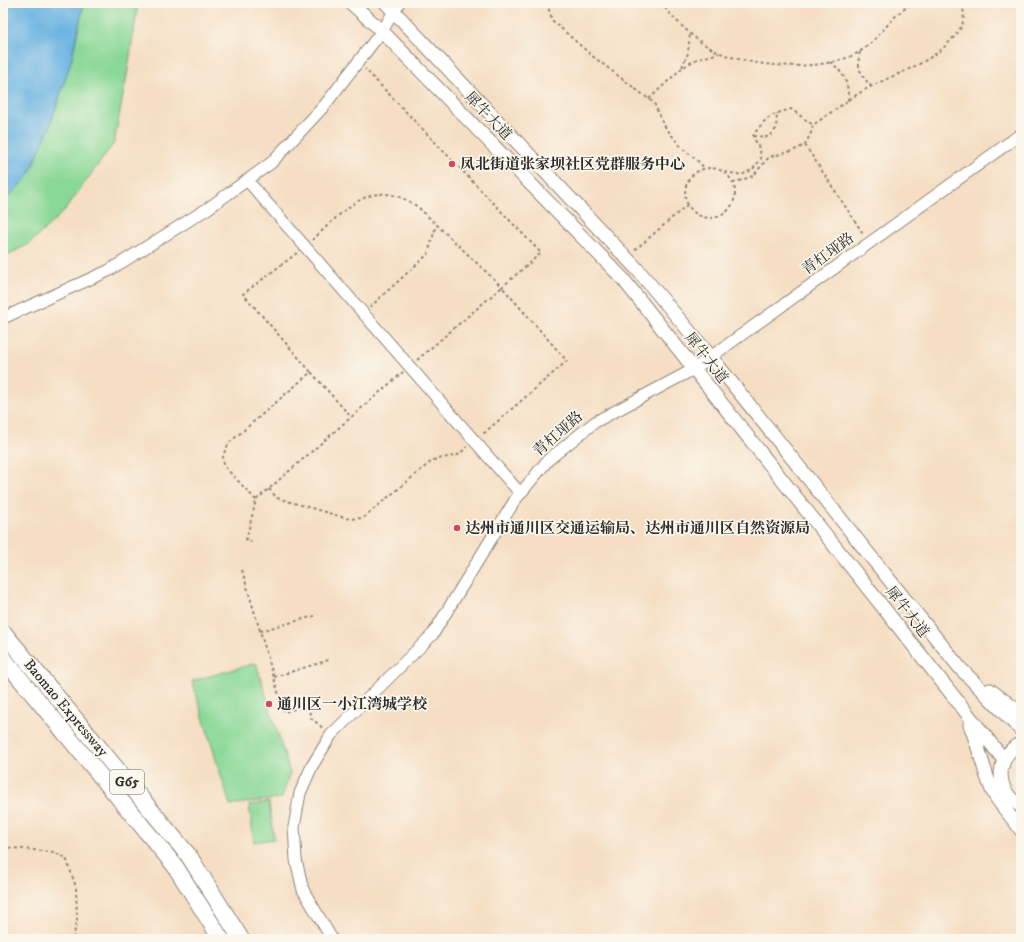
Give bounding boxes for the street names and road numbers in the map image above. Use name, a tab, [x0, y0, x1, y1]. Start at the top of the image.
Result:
street label: 犀牛大道	[460, 88, 516, 144]
street label: 青杠垭路	[798, 229, 858, 279]
street label: 犀牛大道	[680, 329, 732, 387]
street label: 青杠垭路	[529, 407, 587, 461]
street label: 犀牛大道	[881, 583, 933, 641]
street label: Baomao Expressway	[20, 655, 113, 761]
road number: G65	[110, 770, 144, 794]

